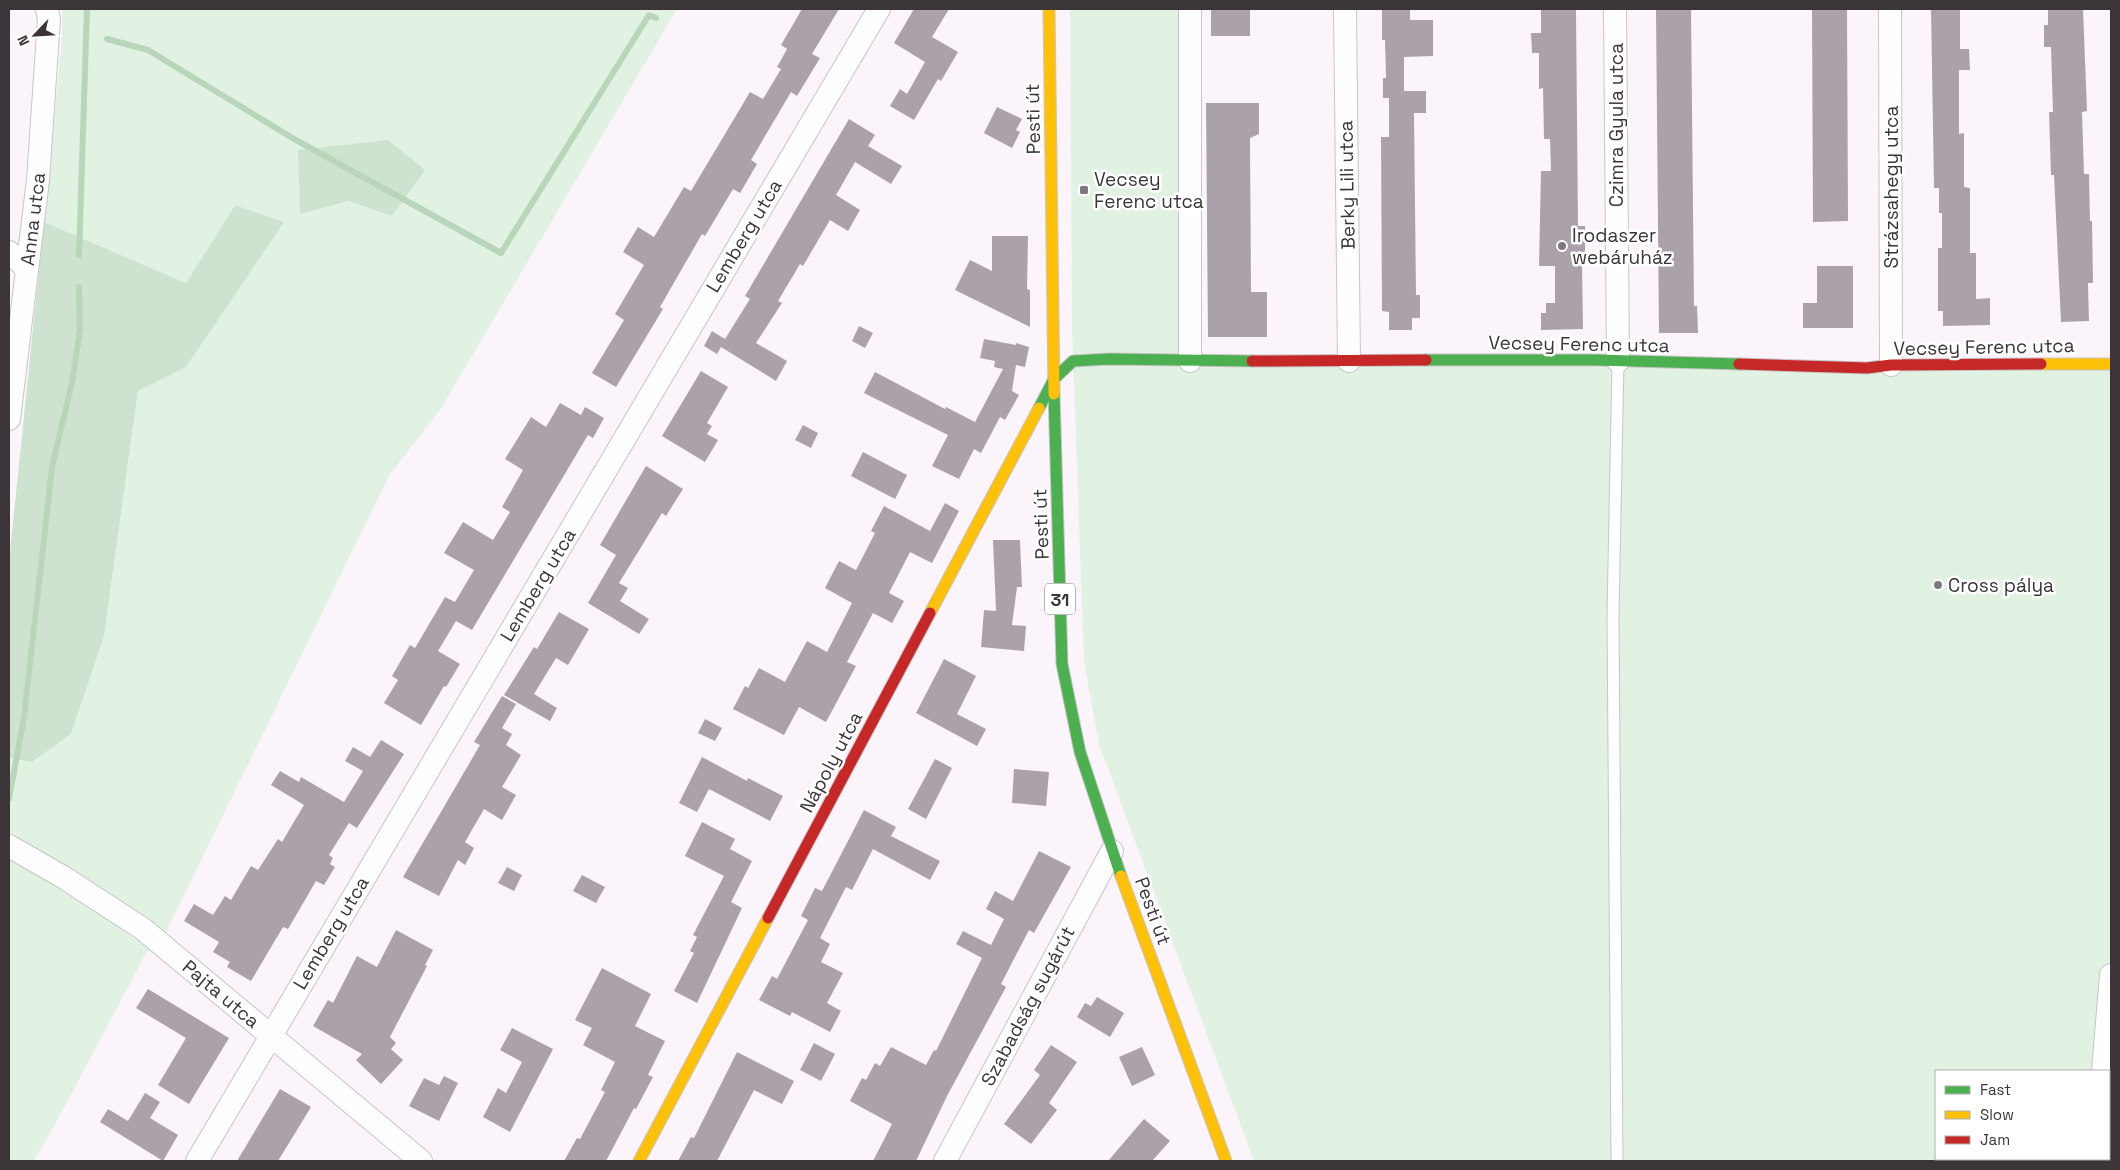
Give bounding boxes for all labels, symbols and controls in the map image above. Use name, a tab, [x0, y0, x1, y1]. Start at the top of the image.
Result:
north arrow	[10, 10, 60, 60]
text: N	[13, 32, 33, 49]
street label: Czimra Gyula utca	[1604, 43, 1629, 207]
street label: Pesti út	[1020, 83, 1046, 155]
street label: Strázsahegy utca	[1879, 106, 1904, 268]
street label: Berky Lili utca	[1333, 120, 1361, 250]
place label: Vecsey Ferenc utca	[1094, 167, 1204, 214]
street label: Anna utca	[15, 171, 51, 267]
street label: Lemberg utca	[700, 175, 788, 297]
marker: Vecsey Ferenc utca	[1078, 184, 1090, 196]
place label: Irodaszer webáruház	[1572, 223, 1673, 270]
marker: Irodaszer webáruház	[1556, 240, 1568, 252]
street label: Vecsey Ferenc utca	[1488, 330, 1670, 358]
street label: Vecsey Ferenc utca	[1893, 333, 2075, 361]
street label: Pesti út	[1027, 488, 1055, 560]
street label: Lemberg utca	[494, 524, 582, 646]
place label: Cross pálya	[1948, 573, 2054, 598]
marker: Cross pálya	[1932, 579, 1944, 591]
road number: 31	[1045, 584, 1075, 614]
street label: Nápoly utca	[794, 707, 868, 817]
street label: Lemberg utca	[287, 872, 375, 994]
street label: Pesti út	[1129, 873, 1177, 949]
street label: Szabadság sugárút	[975, 922, 1081, 1090]
street label: Pajta utca	[177, 954, 265, 1034]
legend	[1935, 1070, 2110, 1160]
text: Fast	[1980, 1080, 2011, 1099]
text: Slow	[1980, 1105, 2014, 1124]
text: Jam	[1980, 1130, 2010, 1149]

